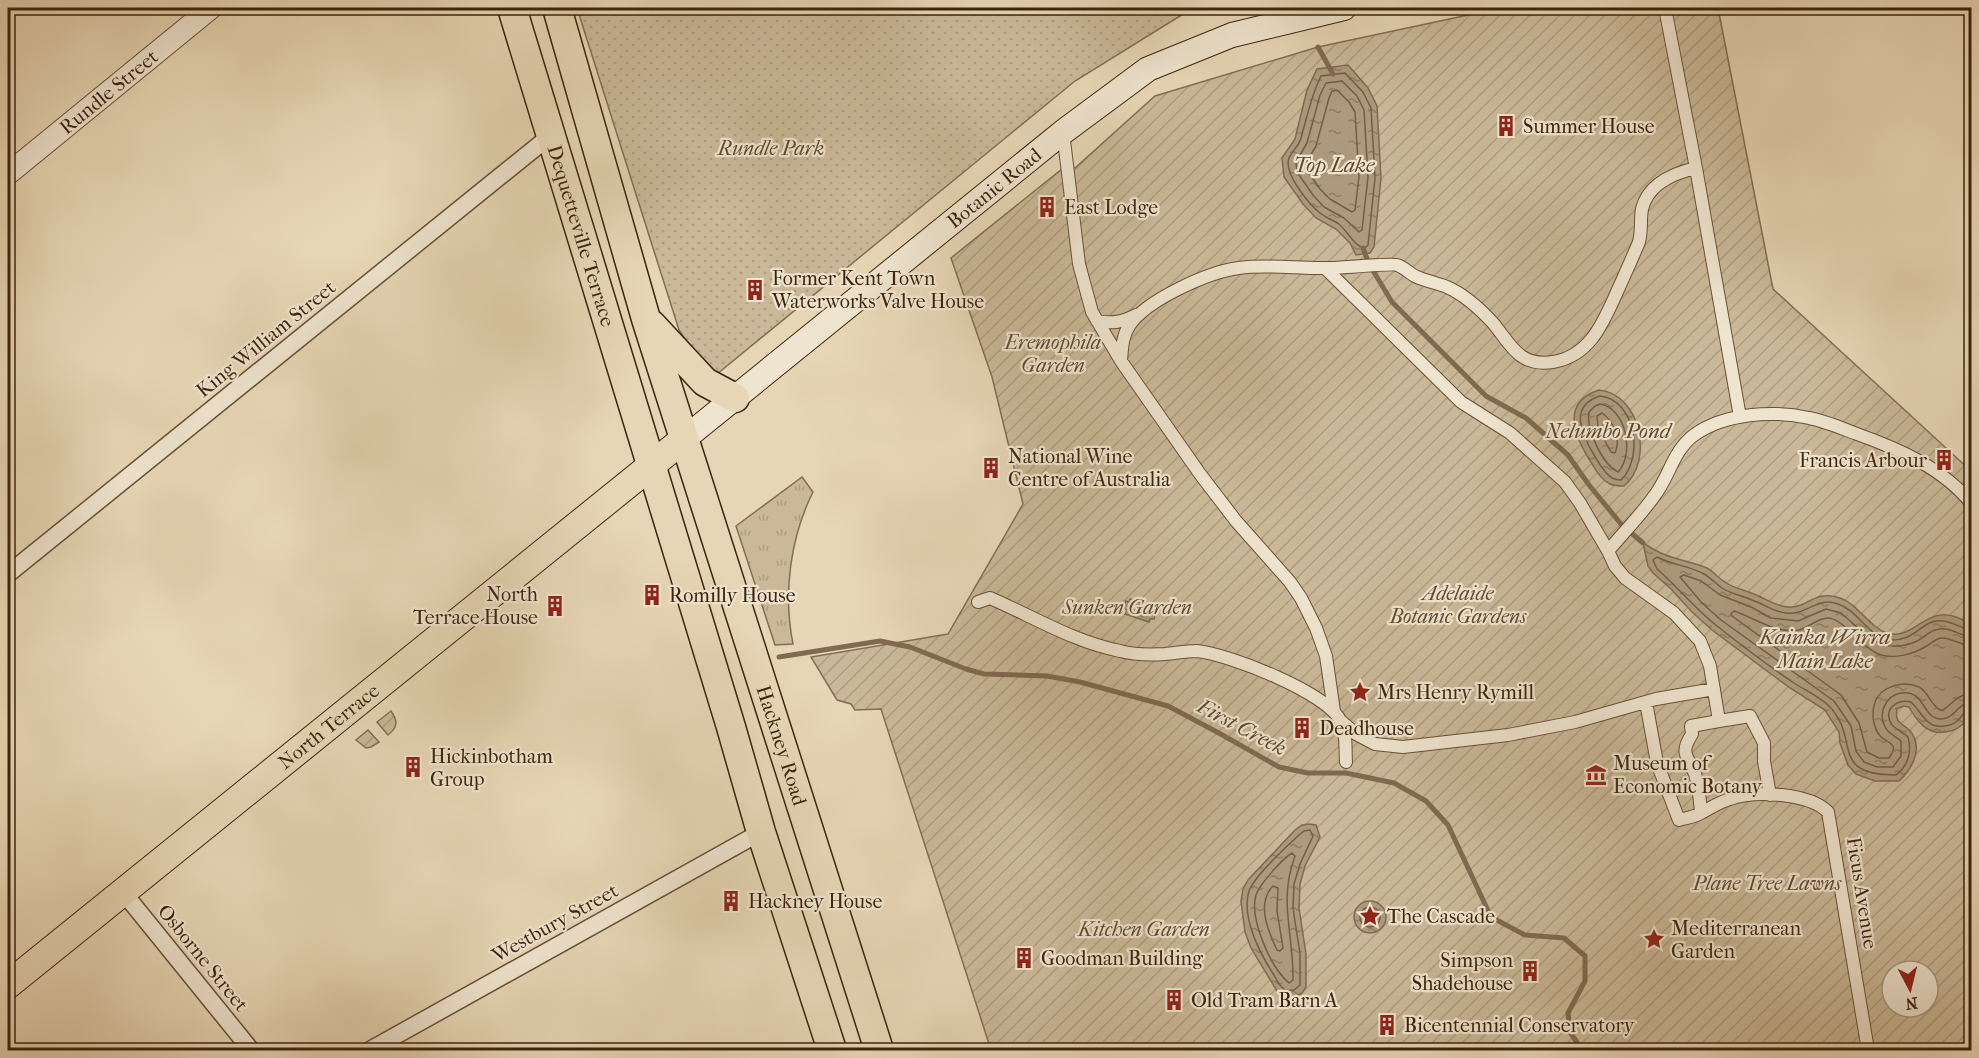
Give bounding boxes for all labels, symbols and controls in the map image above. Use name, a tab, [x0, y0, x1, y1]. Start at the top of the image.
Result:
street label: Rundle Street	[55, 45, 163, 139]
building icon: Summer House	[1494, 114, 1518, 138]
place label: Summer House	[1523, 115, 1655, 138]
park label: Rundle Park	[716, 137, 824, 160]
street label: Dequetteville Terrace	[543, 142, 620, 329]
street label: Botanic Road	[942, 142, 1047, 233]
water label: Top Lake	[1293, 153, 1375, 177]
building icon: East Lodge	[1035, 195, 1059, 219]
place label: East Lodge	[1064, 196, 1158, 219]
place label: Former Kent Town Waterworks Valve House	[771, 267, 984, 313]
street label: King William Street	[192, 276, 340, 402]
building icon: Former Kent Town Waterworks Valve House	[743, 278, 767, 302]
park label: Eremophila Garden	[1004, 331, 1101, 377]
water label: Nelumbo Pond	[1545, 419, 1673, 443]
place label: National Wine Centre of Australia	[1008, 445, 1171, 491]
building icon: Francis Arbour	[1932, 448, 1956, 472]
place label: Francis Arbour	[1799, 449, 1927, 472]
building icon: National Wine Centre of Australia	[979, 456, 1003, 480]
park label: Adelaide Botanic Gardens	[1389, 582, 1527, 628]
place label: North Terrace House	[413, 583, 539, 629]
building icon: Romilly House	[640, 583, 664, 607]
place label: Romilly House	[669, 584, 796, 607]
building icon: North Terrace House	[543, 594, 567, 618]
park label: Sunken Garden	[1061, 596, 1192, 619]
water label: Kainka Wirra Main Lake	[1758, 625, 1890, 673]
street label: North Terrace	[273, 679, 384, 774]
place icon: Mrs Henry Rymill	[1348, 680, 1372, 704]
place label: Mrs Henry Rymill	[1377, 681, 1534, 704]
street label: Hackney Road	[752, 682, 812, 809]
water label: First Creek	[1193, 693, 1290, 760]
building icon: Deadhouse	[1290, 716, 1314, 740]
place label: Deadhouse	[1319, 717, 1414, 740]
place label: Hickinbotham Group	[430, 745, 553, 791]
place label: Museum of Economic Botany	[1613, 752, 1764, 798]
building icon: Hickinbotham Group	[401, 755, 425, 779]
museum icon: Museum of Economic Botany	[1584, 763, 1608, 787]
street label: Ficus Avenue	[1842, 835, 1882, 951]
park label: Plane Tree Lawns	[1692, 872, 1842, 895]
street label: Westbury Street	[487, 879, 622, 968]
building icon: Hackney House	[719, 889, 743, 913]
place label: Hackney House	[748, 890, 882, 913]
street label: Osborne Street	[153, 900, 253, 1016]
place icon: The Cascade	[1358, 904, 1382, 928]
place label: The Cascade	[1387, 905, 1495, 928]
place label: Mediterranean Garden	[1671, 917, 1802, 963]
park label: Kitchen Garden	[1076, 918, 1210, 941]
place icon: Mediterranean Garden	[1642, 927, 1666, 951]
building icon: Goodman Building	[1012, 946, 1036, 970]
place label: Goodman Building	[1041, 947, 1203, 970]
place label: Simpson Shadehouse	[1412, 949, 1513, 995]
building icon: Simpson Shadehouse	[1518, 959, 1542, 983]
north arrow	[1880, 959, 1940, 1019]
building icon: Old Tram Barn A	[1162, 988, 1186, 1012]
place label: Old Tram Barn A	[1191, 989, 1339, 1012]
text: N	[1904, 993, 1919, 1014]
building icon: Bicentennial Conservatory	[1375, 1013, 1399, 1037]
place label: Bicentennial Conservatory	[1404, 1014, 1636, 1037]

